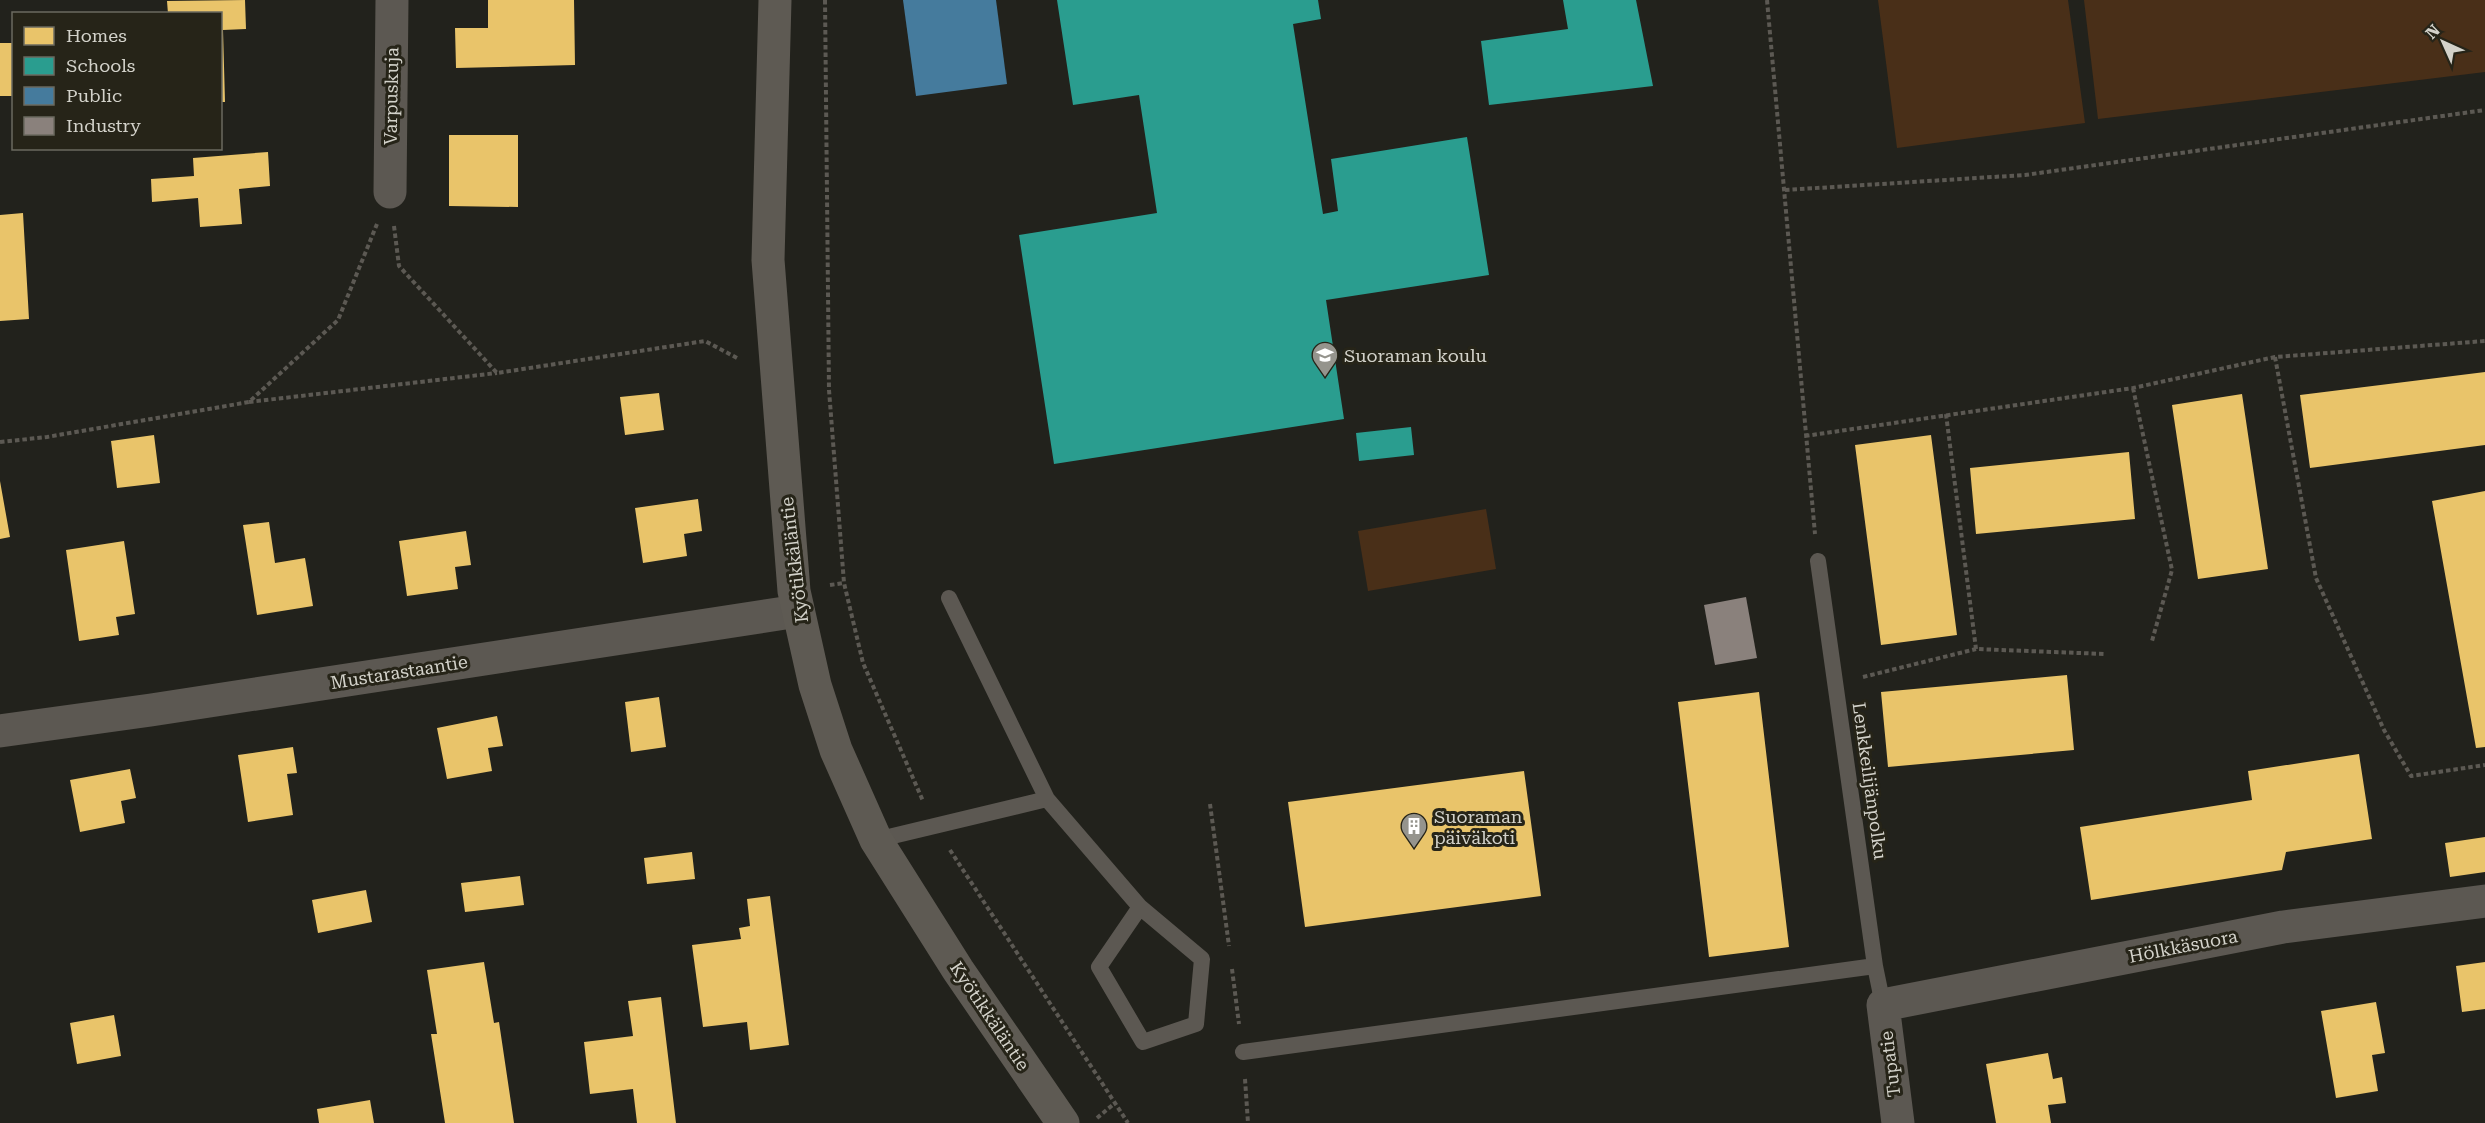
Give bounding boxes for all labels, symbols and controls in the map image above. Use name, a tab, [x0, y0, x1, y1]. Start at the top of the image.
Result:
legend	[12, 12, 222, 150]
north arrow	[2413, 12, 2473, 72]
text: N	[2422, 21, 2444, 43]
text: Homes	[66, 25, 127, 46]
street label: Varpuskuja	[380, 47, 402, 145]
text: Schools	[66, 55, 135, 76]
text: Public	[66, 85, 122, 106]
text: Industry	[66, 115, 141, 136]
school or university icon: Suoraman koulu	[1310, 340, 1340, 378]
place label: Suoraman koulu	[1344, 345, 1487, 366]
street label: Kyötikkäläntie	[776, 496, 812, 624]
street label: Mustarastaantie	[329, 651, 469, 693]
street label: Lenkkeilijänpolku	[1849, 701, 1891, 861]
place label: Suoraman päiväkoti	[1434, 806, 1523, 848]
building icon: Suoraman päiväkoti	[1399, 811, 1429, 849]
street label: Hölkkäsuora	[2127, 925, 2240, 967]
street label: Kyötikkäläntie	[946, 958, 1034, 1075]
street label: Tupatie	[1876, 1030, 1904, 1098]

